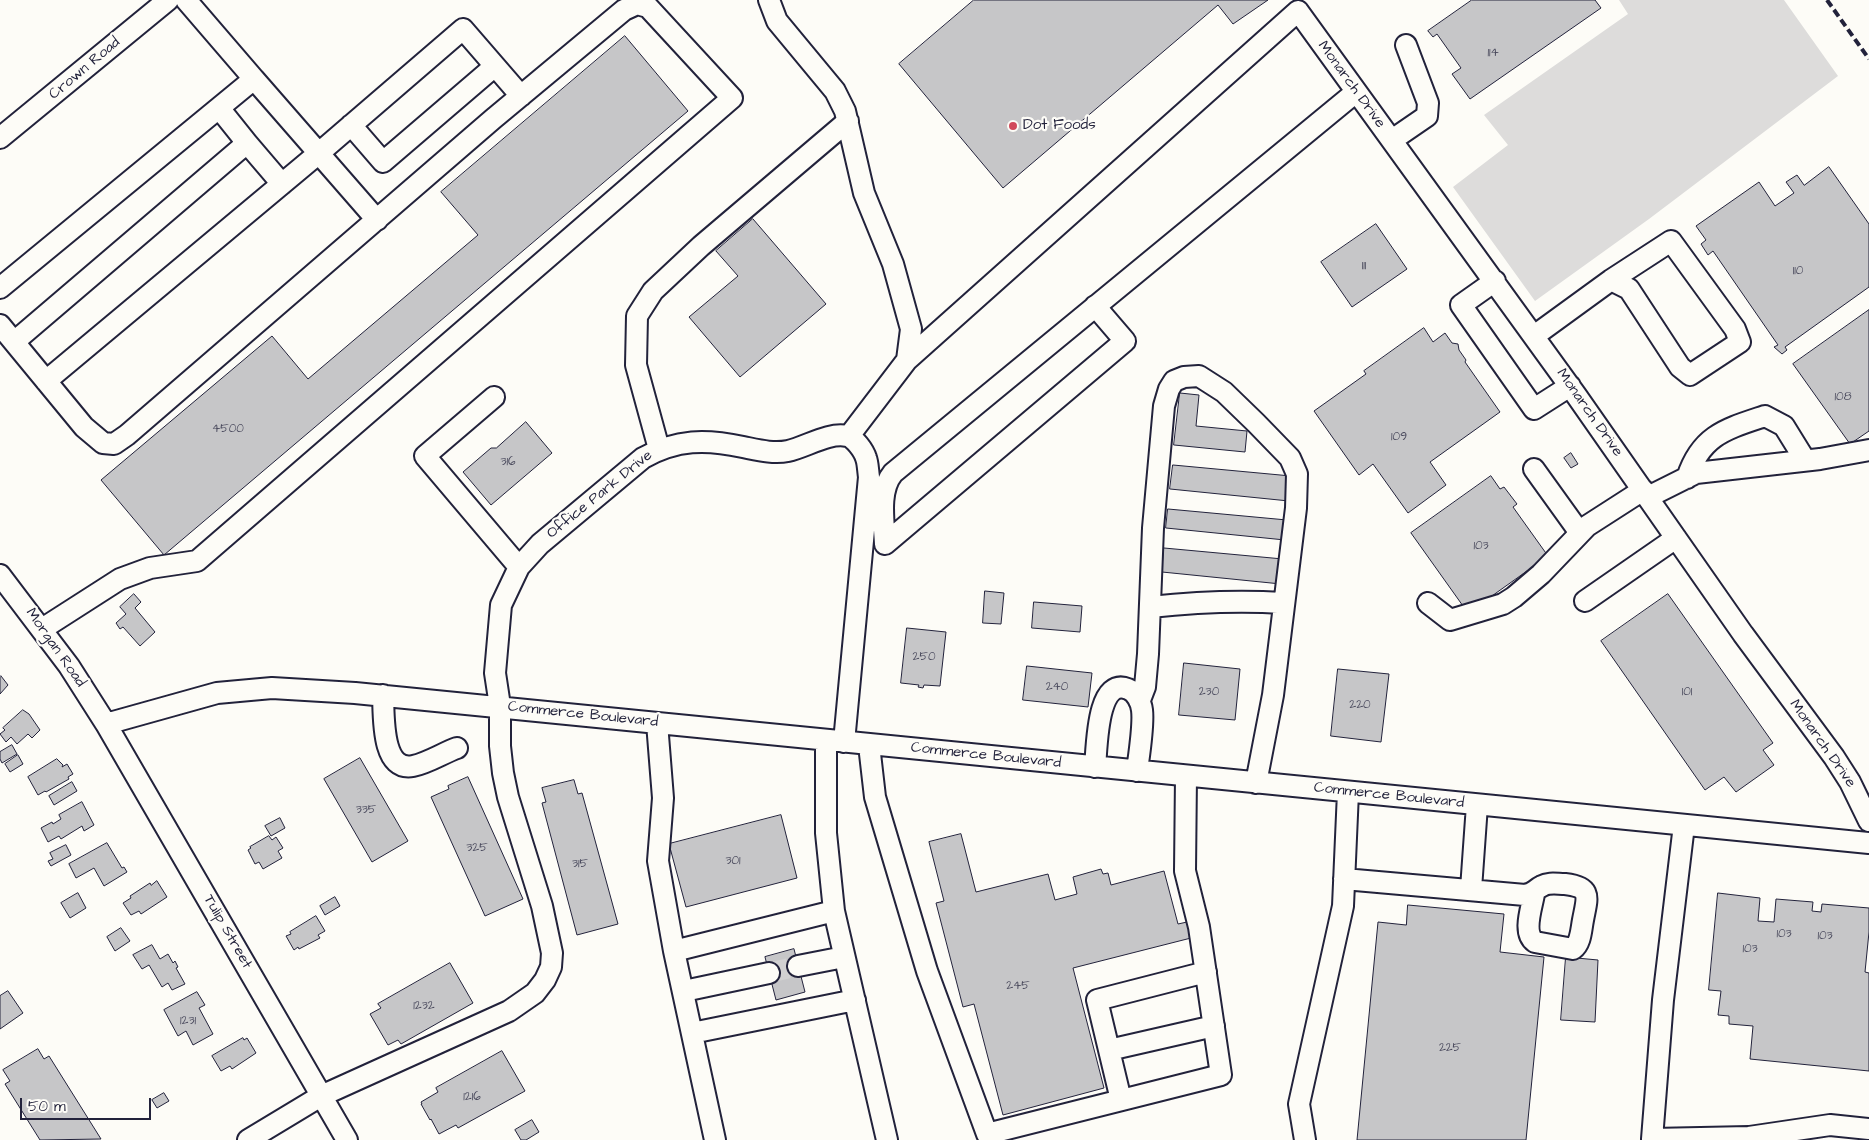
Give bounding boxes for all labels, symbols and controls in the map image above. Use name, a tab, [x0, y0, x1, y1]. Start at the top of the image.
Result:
street label: Crown Road	[46, 34, 124, 104]
street label: Monarch Drive	[1313, 38, 1389, 132]
house number: 114	[1487, 46, 1499, 60]
place label: Dot Foods	[1023, 117, 1096, 135]
marker: Dot Foods	[1007, 120, 1019, 132]
house number: 111	[1362, 259, 1366, 273]
house number: 110	[1793, 264, 1803, 278]
street label: Monarch Drive	[1552, 366, 1626, 460]
house number: 108	[1835, 390, 1851, 404]
house number: 4500	[212, 422, 244, 436]
house number: 109	[1391, 430, 1407, 444]
street label: Office Park Drive	[544, 447, 656, 543]
house number: 316	[500, 455, 516, 469]
house number: 103	[1473, 539, 1489, 553]
street label: Morgan Road	[21, 605, 89, 691]
house number: 250	[913, 650, 935, 664]
house number: 240	[1046, 680, 1068, 694]
house number: 230	[1199, 685, 1219, 699]
house number: 101	[1682, 685, 1692, 699]
street label: Monarch Drive	[1785, 697, 1859, 791]
street label: Commerce Boulevard	[507, 698, 659, 732]
house number: 220	[1349, 698, 1371, 712]
street label: Commerce Boulevard	[910, 739, 1062, 773]
street label: Commerce Boulevard	[1313, 779, 1465, 813]
house number: 335	[356, 803, 376, 817]
house number: 325	[466, 841, 488, 855]
house number: 301	[725, 854, 741, 868]
house number: 315	[572, 857, 588, 871]
street label: Tulip Street	[199, 892, 255, 972]
house number: 103	[1776, 927, 1792, 941]
house number: 103	[1817, 929, 1833, 943]
house number: 103	[1742, 942, 1758, 956]
house number: 245	[1006, 979, 1030, 993]
house number: 1232	[413, 999, 435, 1013]
house number: 1231	[180, 1014, 196, 1028]
house number: 225	[1439, 1041, 1461, 1055]
scale bar	[22, 1088, 154, 1120]
house number: 1216	[463, 1090, 481, 1104]
text: 50 m	[28, 1096, 66, 1117]

